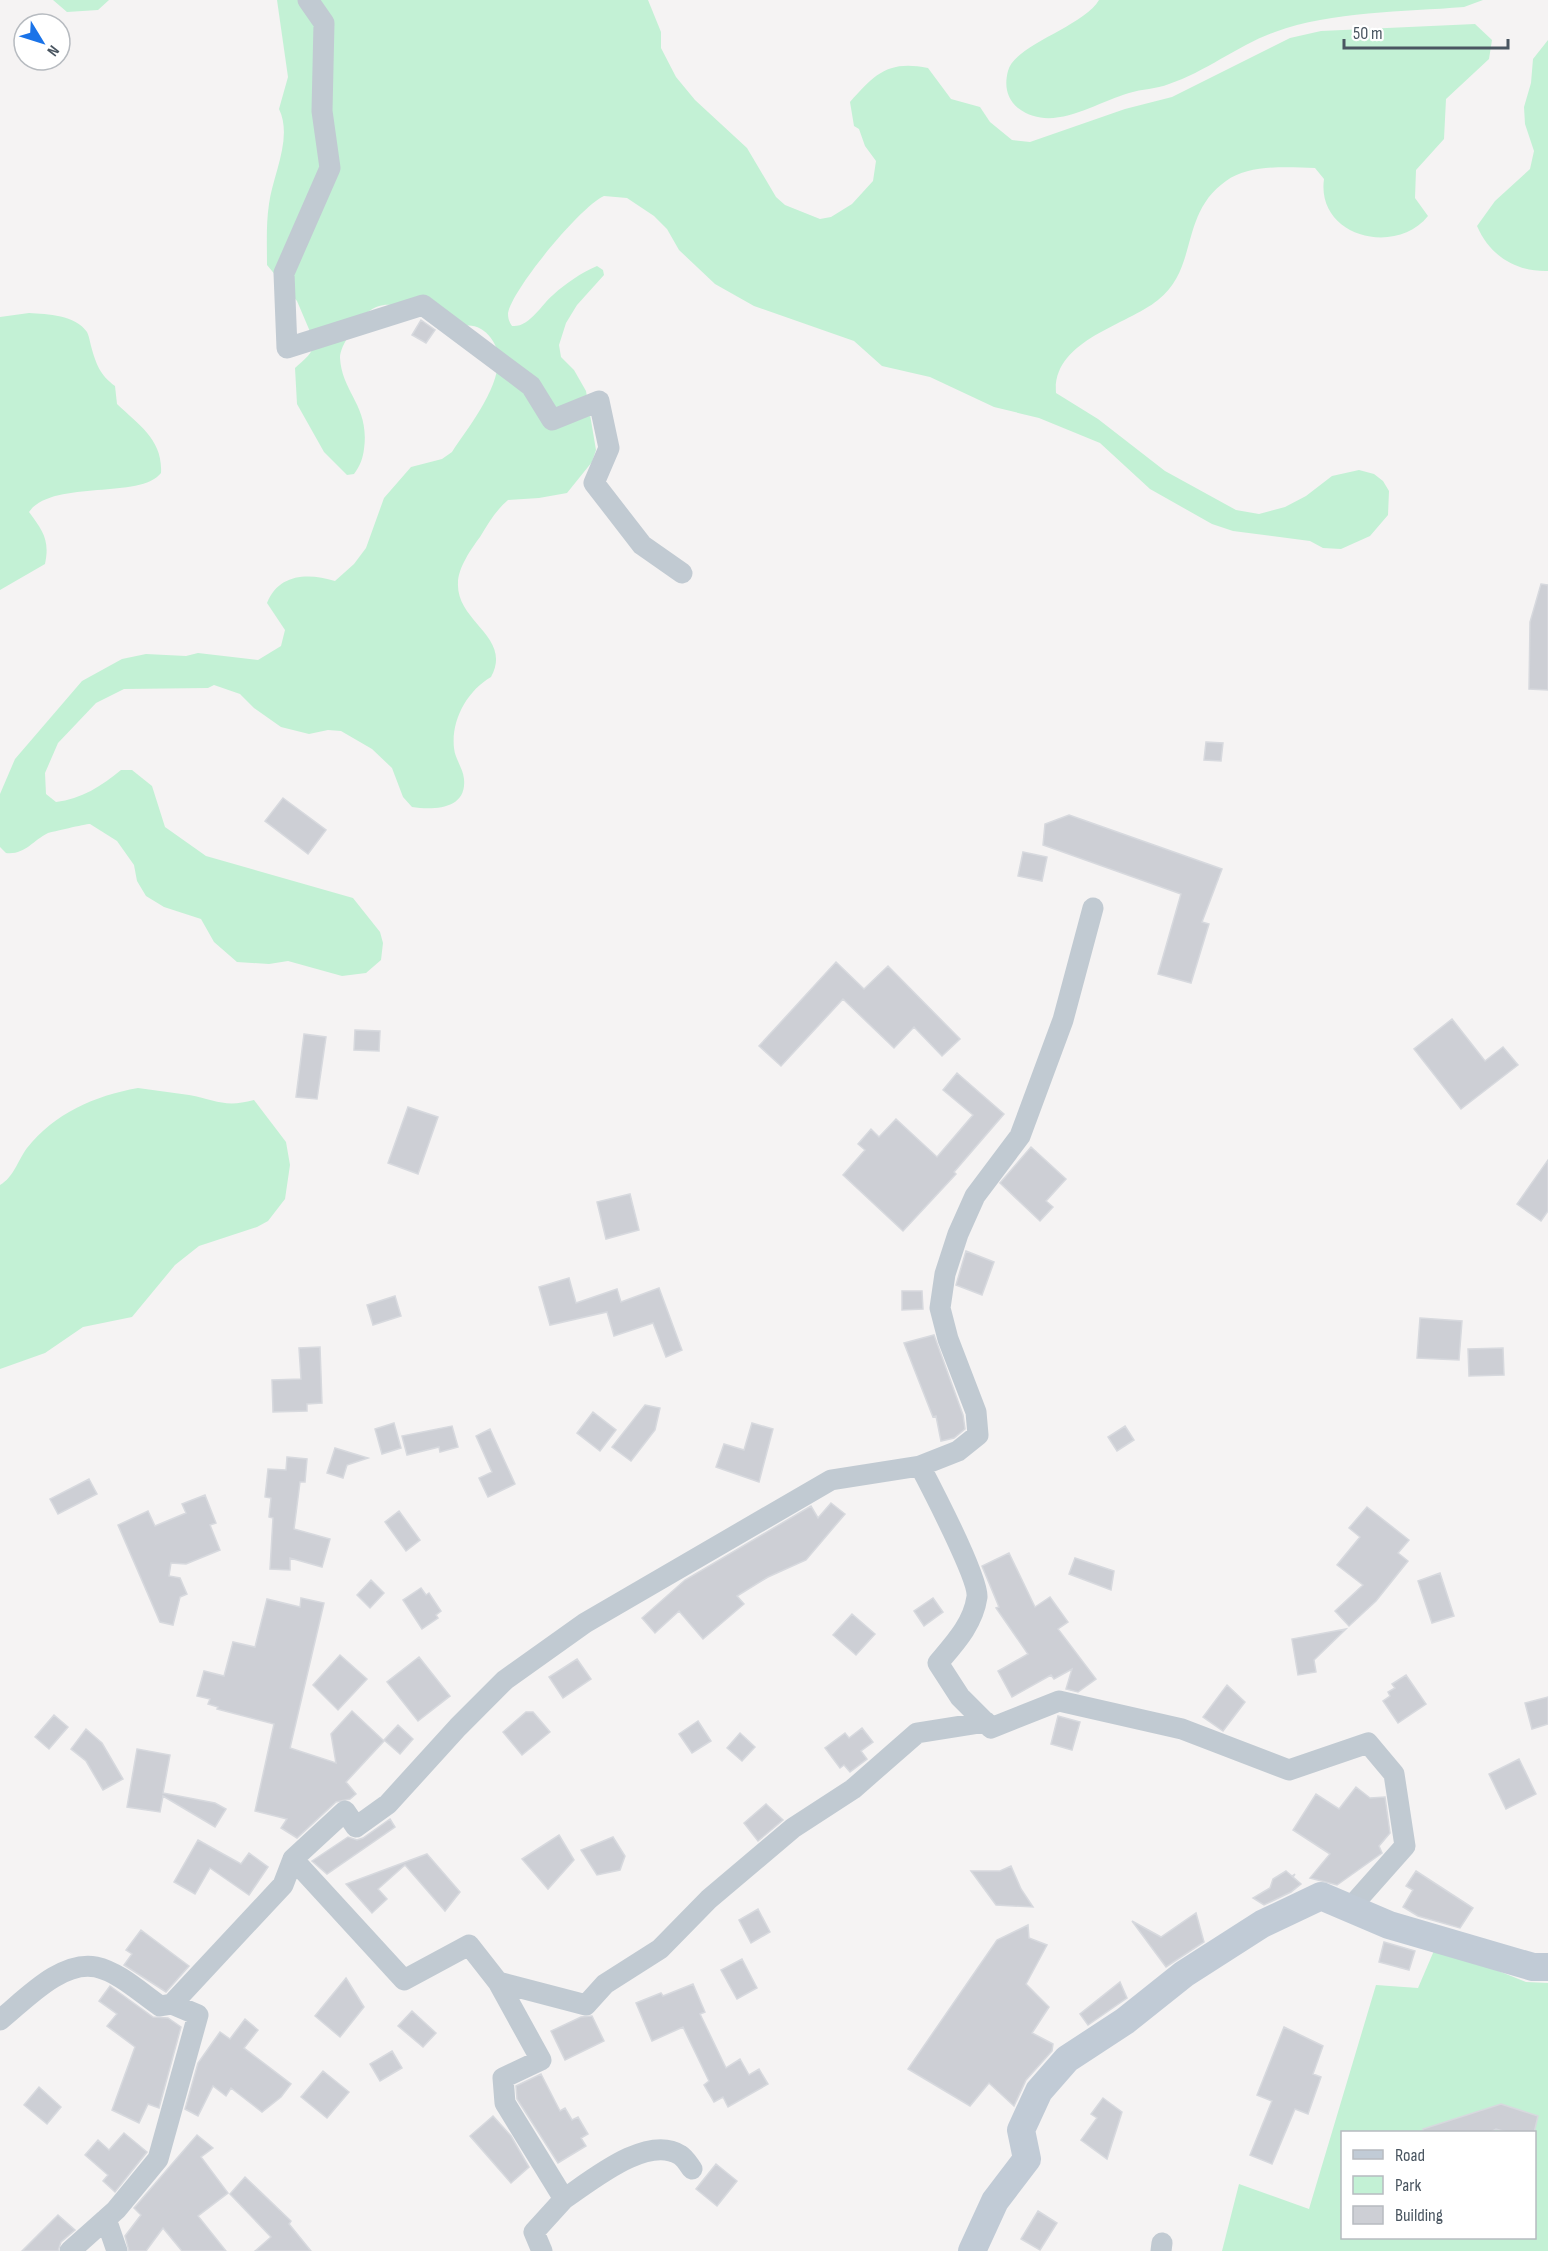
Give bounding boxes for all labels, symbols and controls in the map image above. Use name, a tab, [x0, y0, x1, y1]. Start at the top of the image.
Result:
north arrow	[12, 12, 72, 72]
scale bar	[1344, 12, 1508, 50]
text: 50 m	[1353, 23, 1383, 44]
text: N	[43, 41, 63, 60]
legend	[1341, 2131, 1536, 2239]
text: Road	[1395, 2145, 1425, 2166]
text: Park	[1395, 2175, 1421, 2196]
text: Building	[1395, 2205, 1443, 2226]

